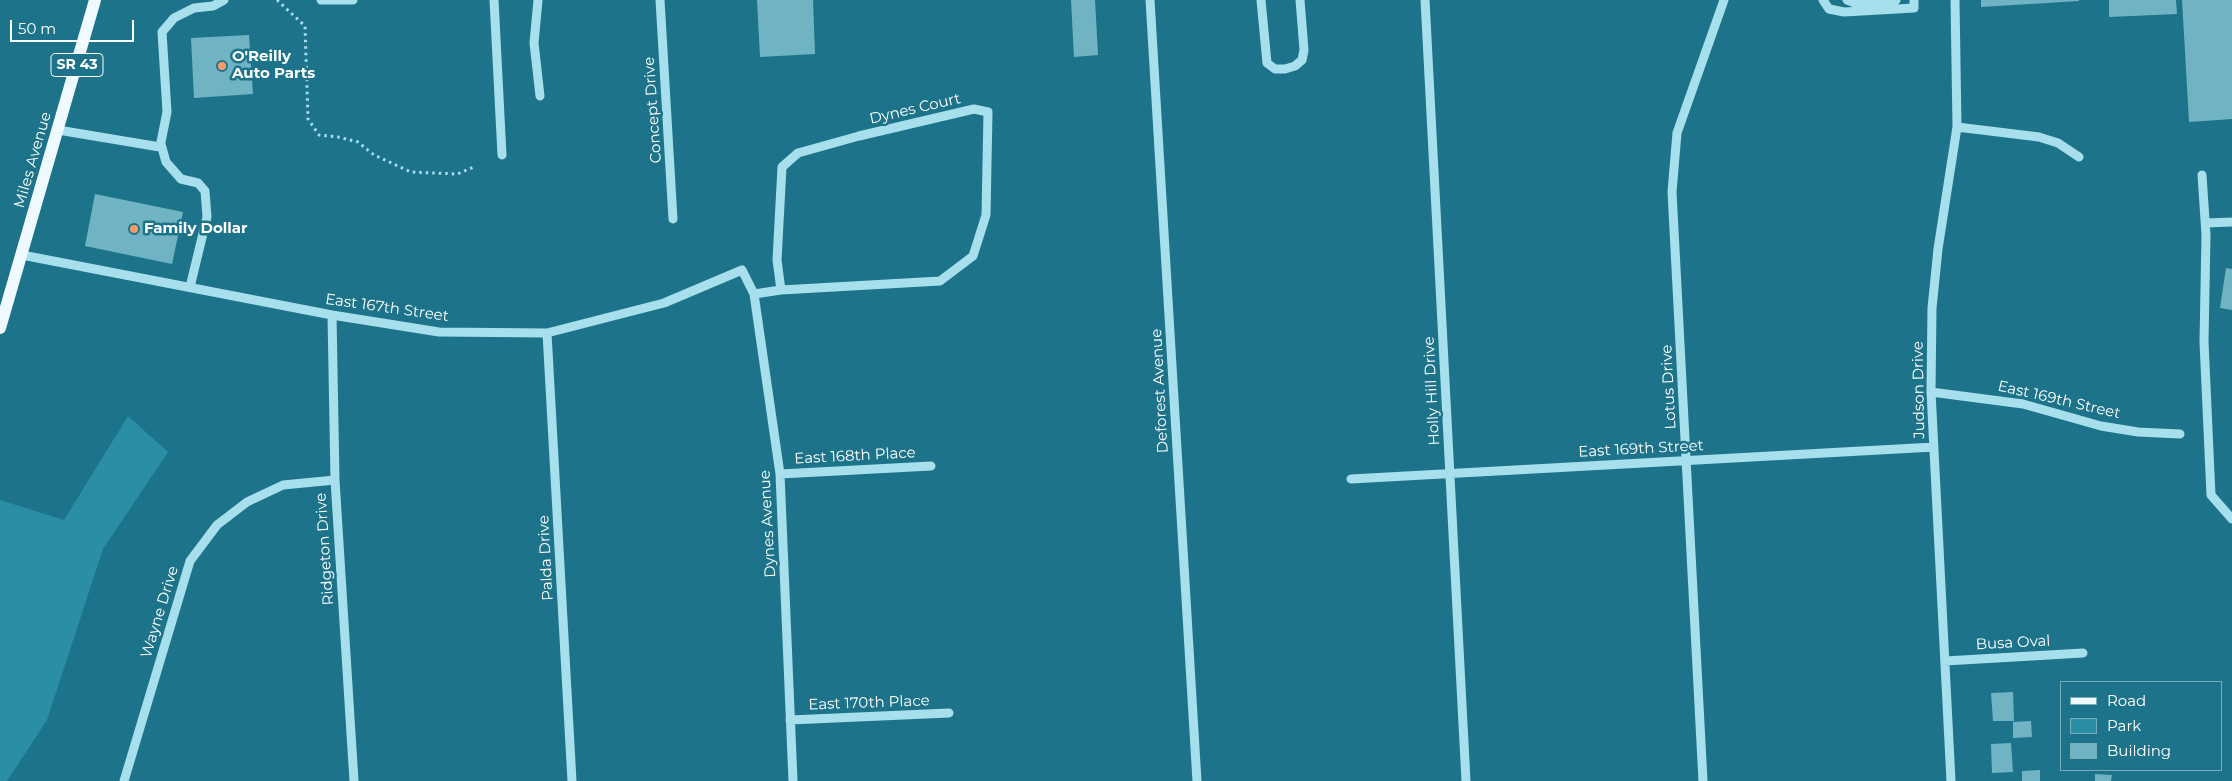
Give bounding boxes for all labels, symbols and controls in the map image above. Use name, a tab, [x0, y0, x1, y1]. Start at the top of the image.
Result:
scale bar	[12, 10, 136, 42]
text: 50 m	[18, 19, 56, 38]
place label: O'Reilly Auto Parts	[232, 48, 315, 83]
road number: SR 43	[51, 54, 103, 76]
street label: Concept Drive	[640, 56, 666, 164]
marker: O'Reilly Auto Parts	[216, 60, 228, 72]
street label: Dynes Court	[868, 90, 962, 128]
street label: Miles Avenue	[11, 110, 55, 210]
place label: Family Dollar	[144, 220, 248, 238]
marker: Family Dollar	[128, 223, 140, 235]
street label: East 167th Street	[324, 290, 450, 326]
street label: Deforest Avenue	[1148, 328, 1172, 454]
street label: Holly Hill Drive	[1420, 336, 1444, 446]
street label: Judson Drive	[1909, 341, 1929, 439]
street label: Lotus Drive	[1658, 344, 1680, 430]
street label: East 169th Street	[1996, 377, 2122, 423]
street label: East 169th Street	[1578, 437, 1704, 461]
street label: East 168th Place	[794, 444, 916, 468]
street label: Dynes Avenue	[756, 470, 780, 578]
street label: Ridgeton Drive	[312, 492, 338, 606]
street label: Palda Drive	[535, 515, 557, 601]
street label: Wayne Drive	[138, 564, 182, 660]
street label: Busa Oval	[1975, 632, 2051, 654]
legend	[2060, 681, 2222, 771]
text: Road	[2107, 691, 2146, 710]
street label: East 170th Place	[808, 692, 930, 714]
text: Park	[2107, 716, 2141, 735]
text: Building	[2107, 741, 2171, 760]

